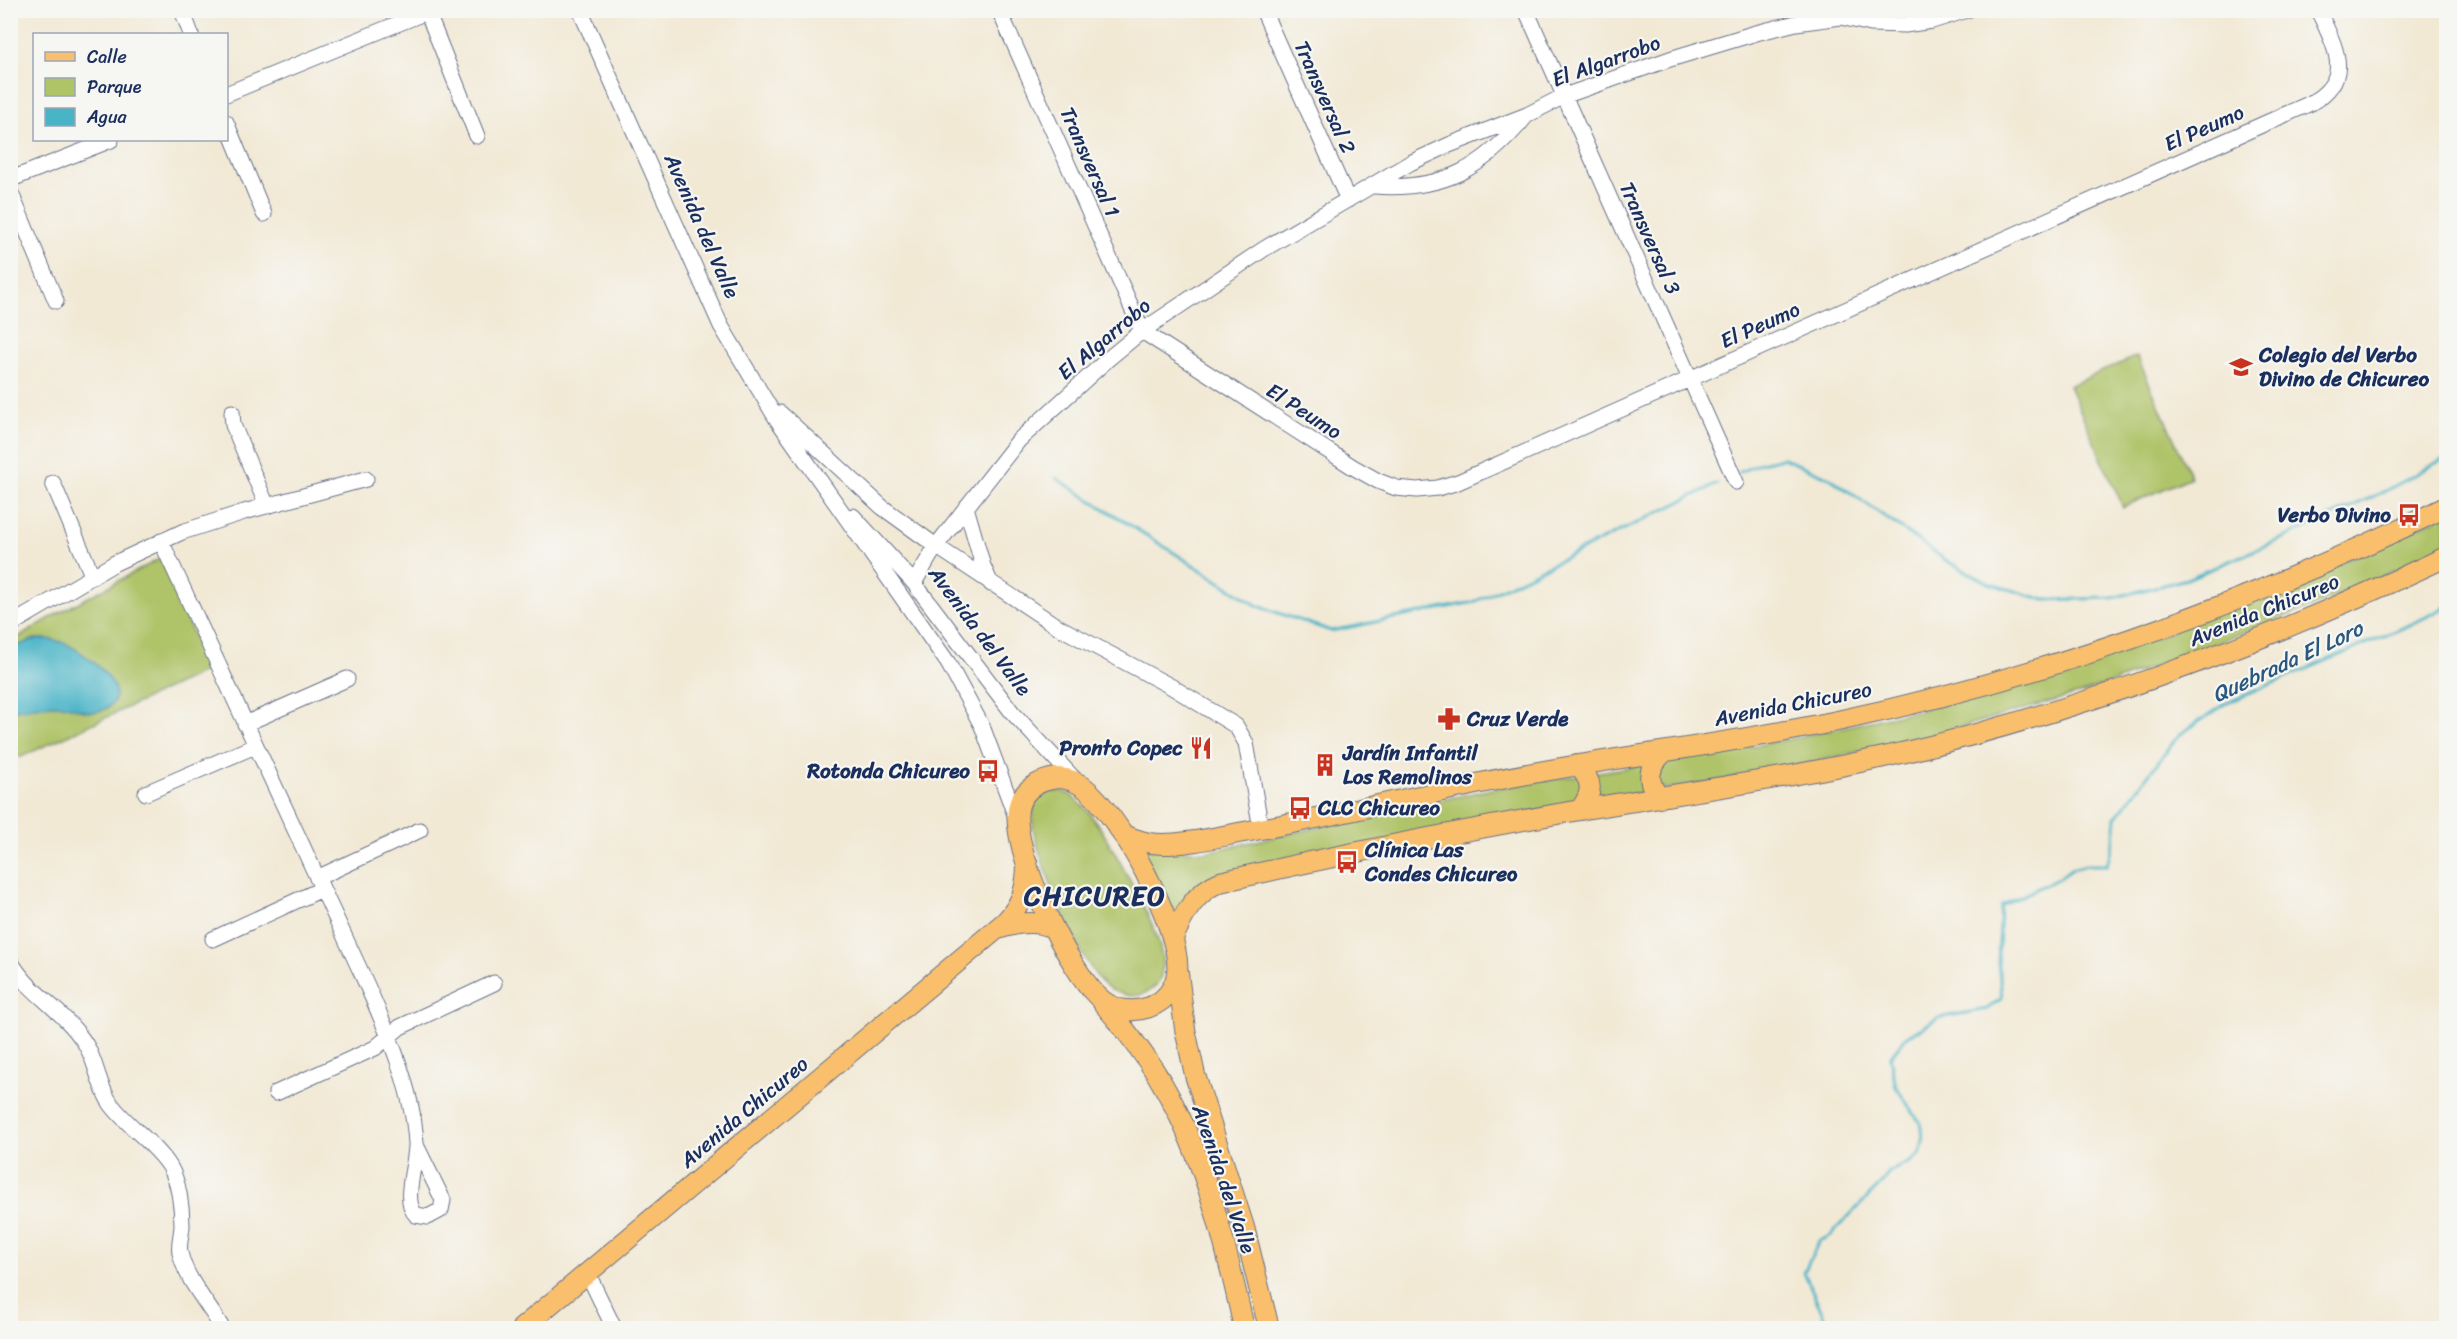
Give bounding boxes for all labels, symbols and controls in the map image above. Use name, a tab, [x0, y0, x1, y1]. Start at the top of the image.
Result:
street label: El Algarrobo	[1546, 24, 1666, 98]
legend	[33, 33, 228, 141]
street label: Transversal 2	[1283, 34, 1367, 160]
text: Calle	[87, 41, 127, 73]
text: Parque	[87, 71, 142, 103]
street label: El Peumo	[2158, 93, 2250, 163]
text: Agua	[86, 101, 128, 133]
street label: Transversal 1	[1049, 101, 1131, 223]
street label: Avenida del Valle	[653, 146, 751, 305]
street label: Transversal 3	[1608, 175, 1692, 301]
street label: El Algarrobo	[1048, 288, 1160, 390]
street label: El Peumo	[1714, 290, 1806, 360]
place label: Colegio del Verbo Divino de Chicureo	[2258, 336, 2429, 398]
school or university icon: Colegio del Verbo Divino de Chicureo	[2228, 354, 2254, 380]
street label: El Peumo	[1258, 372, 1350, 450]
place label: Verbo Divino	[2278, 496, 2391, 534]
bus stop icon: Verbo Divino	[2396, 502, 2422, 528]
street label: Avenida del Valle	[917, 557, 1042, 705]
street label: Avenida Chicureo	[2182, 562, 2345, 658]
water label: Quebrada El Loro	[2205, 608, 2371, 714]
street label: Avenida Chicureo	[1710, 670, 1875, 738]
place label: Cruz Verde	[1466, 700, 1569, 738]
pharmacy icon: Cruz Verde	[1436, 706, 1462, 732]
place label: Pronto Copec	[1059, 729, 1184, 767]
place label: Jardín Infantil Los Remolinos	[1342, 734, 1478, 796]
restaurant icon: Pronto Copec	[1188, 735, 1214, 761]
place label: Rotonda Chicureo	[806, 752, 970, 790]
building icon: Jardín Infantil Los Remolinos	[1312, 752, 1338, 778]
bus stop icon: Rotonda Chicureo	[975, 758, 1001, 784]
place label: CLC Chicureo	[1317, 789, 1440, 827]
bus stop icon: CLC Chicureo	[1287, 795, 1313, 821]
place label: Clínica Las Condes Chicureo	[1364, 831, 1518, 893]
bus stop icon: Clínica Las Condes Chicureo	[1334, 849, 1360, 875]
district label: CHICUREO	[1023, 872, 1166, 920]
street label: Avenida Chicureo	[670, 1046, 818, 1178]
street label: Avenida del Valle	[1180, 1098, 1267, 1259]

